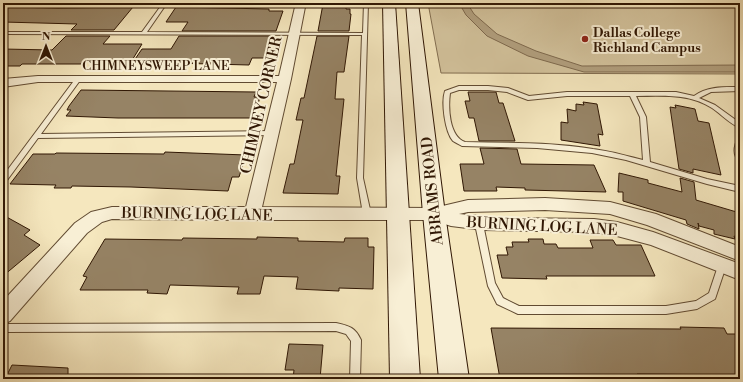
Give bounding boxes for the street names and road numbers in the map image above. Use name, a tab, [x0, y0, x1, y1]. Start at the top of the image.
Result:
street label: CHIMNEY CORNER	[236, 34, 287, 176]
street label: CHIMNEYSWEEP LANE	[82, 58, 230, 74]
street label: ABRAMS ROAD	[417, 136, 448, 247]
street label: BURNING LOG LANE	[120, 204, 273, 225]
street label: BURNING LOG LANE	[465, 213, 618, 240]

